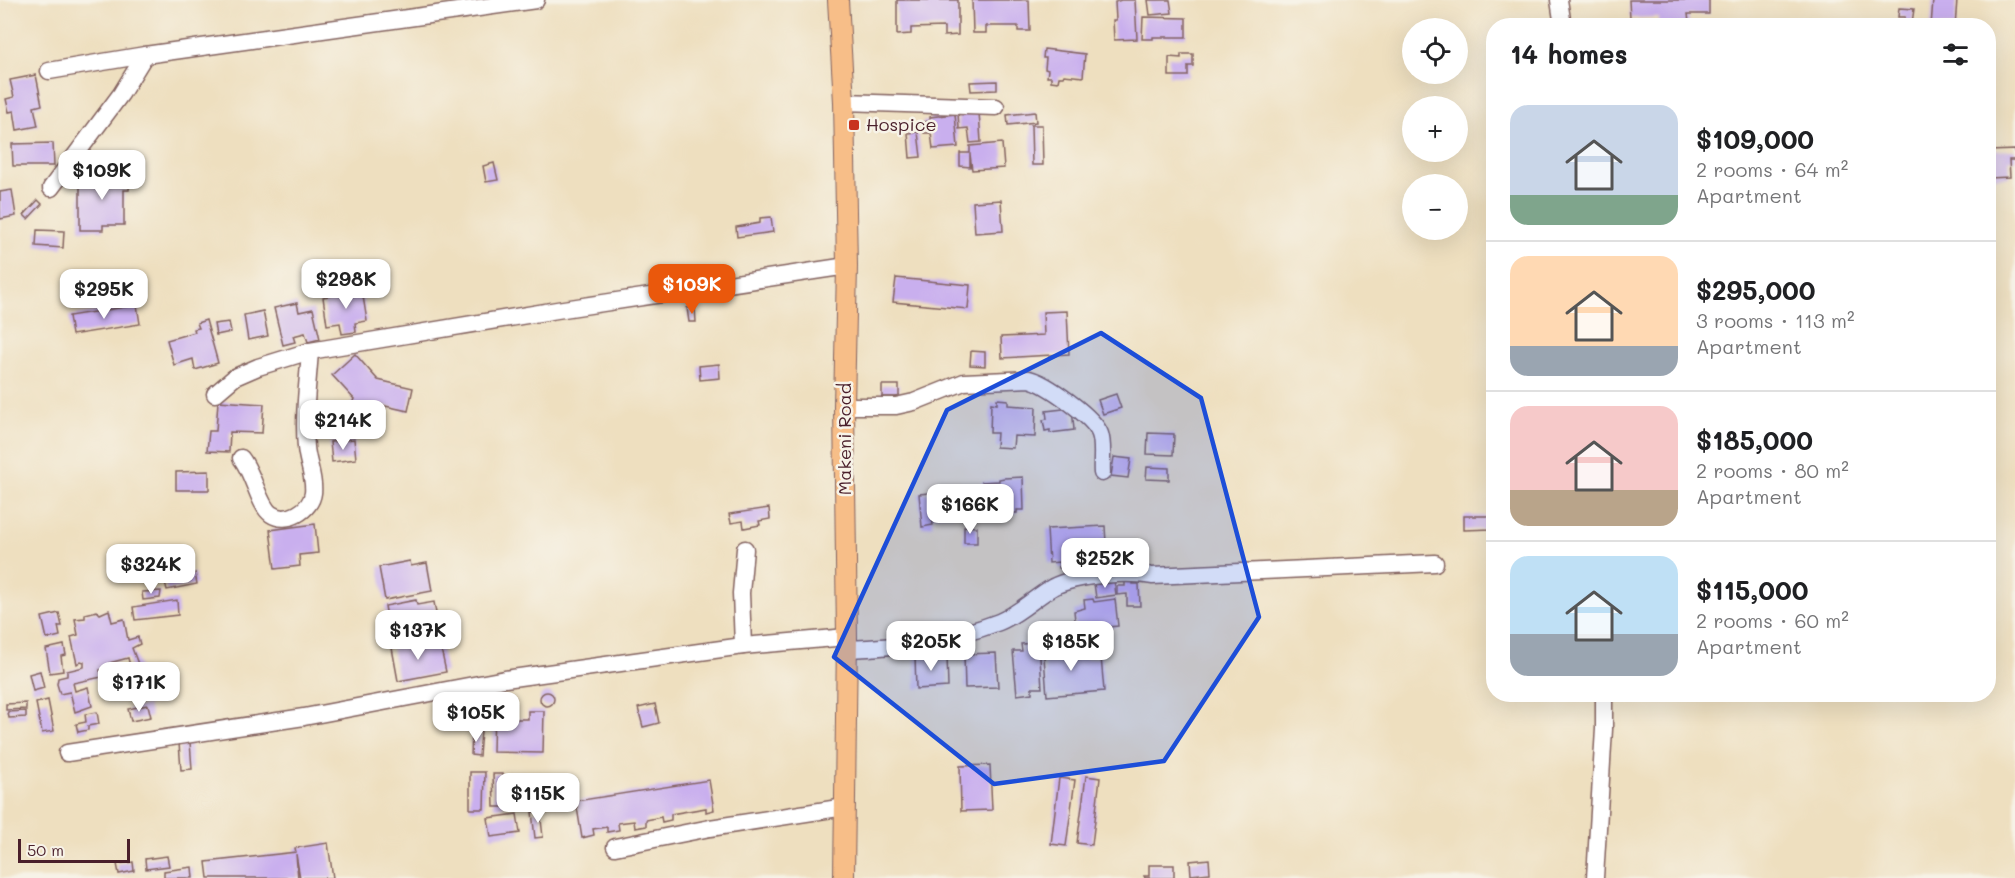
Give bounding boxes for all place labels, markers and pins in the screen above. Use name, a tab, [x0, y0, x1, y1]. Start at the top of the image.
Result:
place label: Hospice	[866, 112, 937, 136]
marker: Hospice	[847, 118, 861, 132]
pin: $109K	[60, 150, 144, 201]
pin: $298K	[304, 259, 388, 310]
pin: $109K	[650, 264, 734, 315]
pin: $295K	[62, 269, 146, 320]
pin: $214K	[301, 400, 385, 451]
pin: $166K	[928, 484, 1012, 535]
pin: $252K	[1063, 538, 1147, 589]
pin: $324K	[109, 544, 193, 595]
pin: $137K	[376, 610, 460, 661]
pin: $205K	[889, 621, 973, 672]
pin: $185K	[1029, 621, 1113, 672]
pin: $171K	[97, 662, 181, 713]
pin: $105K	[434, 692, 518, 743]
pin: $115K	[496, 773, 580, 824]

